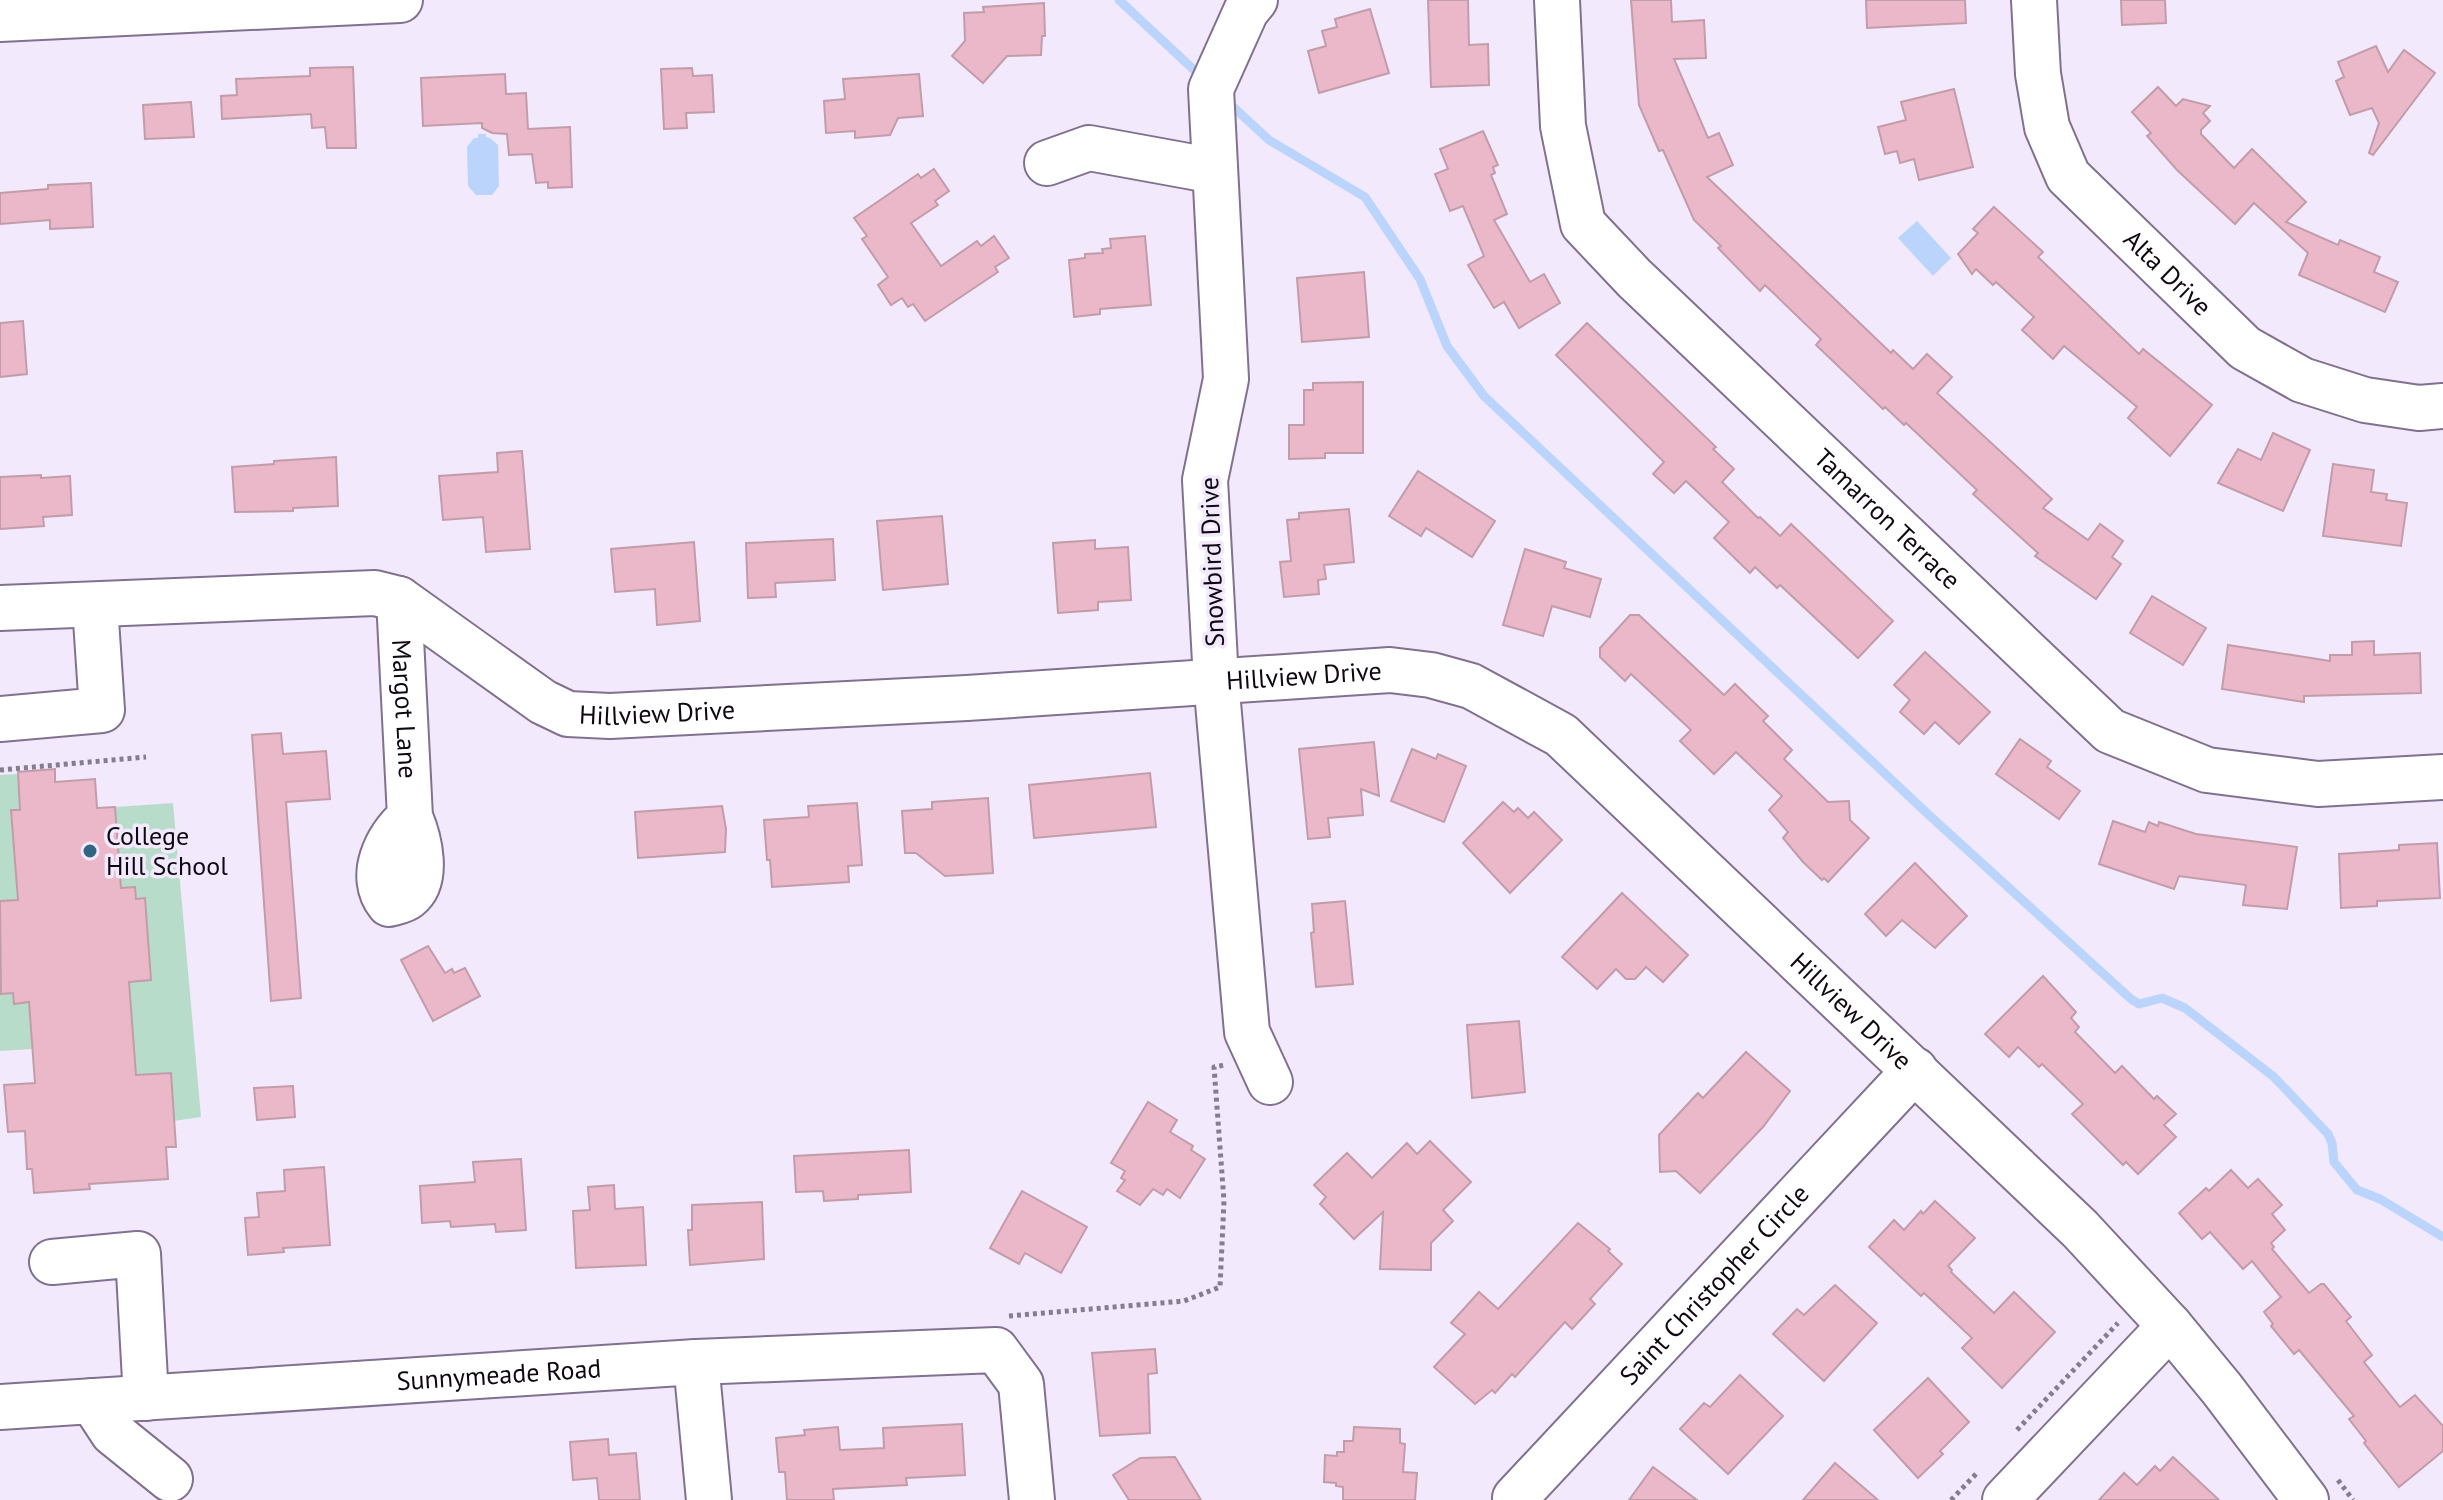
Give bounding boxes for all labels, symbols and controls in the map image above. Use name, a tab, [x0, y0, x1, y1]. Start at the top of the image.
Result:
street label: Alta Drive	[2117, 222, 2219, 322]
street label: Tamarron Terrace	[1807, 441, 1968, 596]
street label: Snowbird Drive	[1192, 477, 1231, 647]
street label: Margot Lane	[385, 638, 425, 779]
street label: Hillview Drive	[1225, 654, 1383, 697]
street label: Hillview Drive	[578, 693, 736, 732]
place label: College Hill School	[106, 819, 228, 882]
marker: College Hill School	[81, 842, 99, 860]
street label: Hillview Drive	[1784, 945, 1919, 1076]
street label: Saint Christopher Circle	[1612, 1177, 1816, 1392]
street label: Sunnymeade Road	[396, 1351, 602, 1397]

